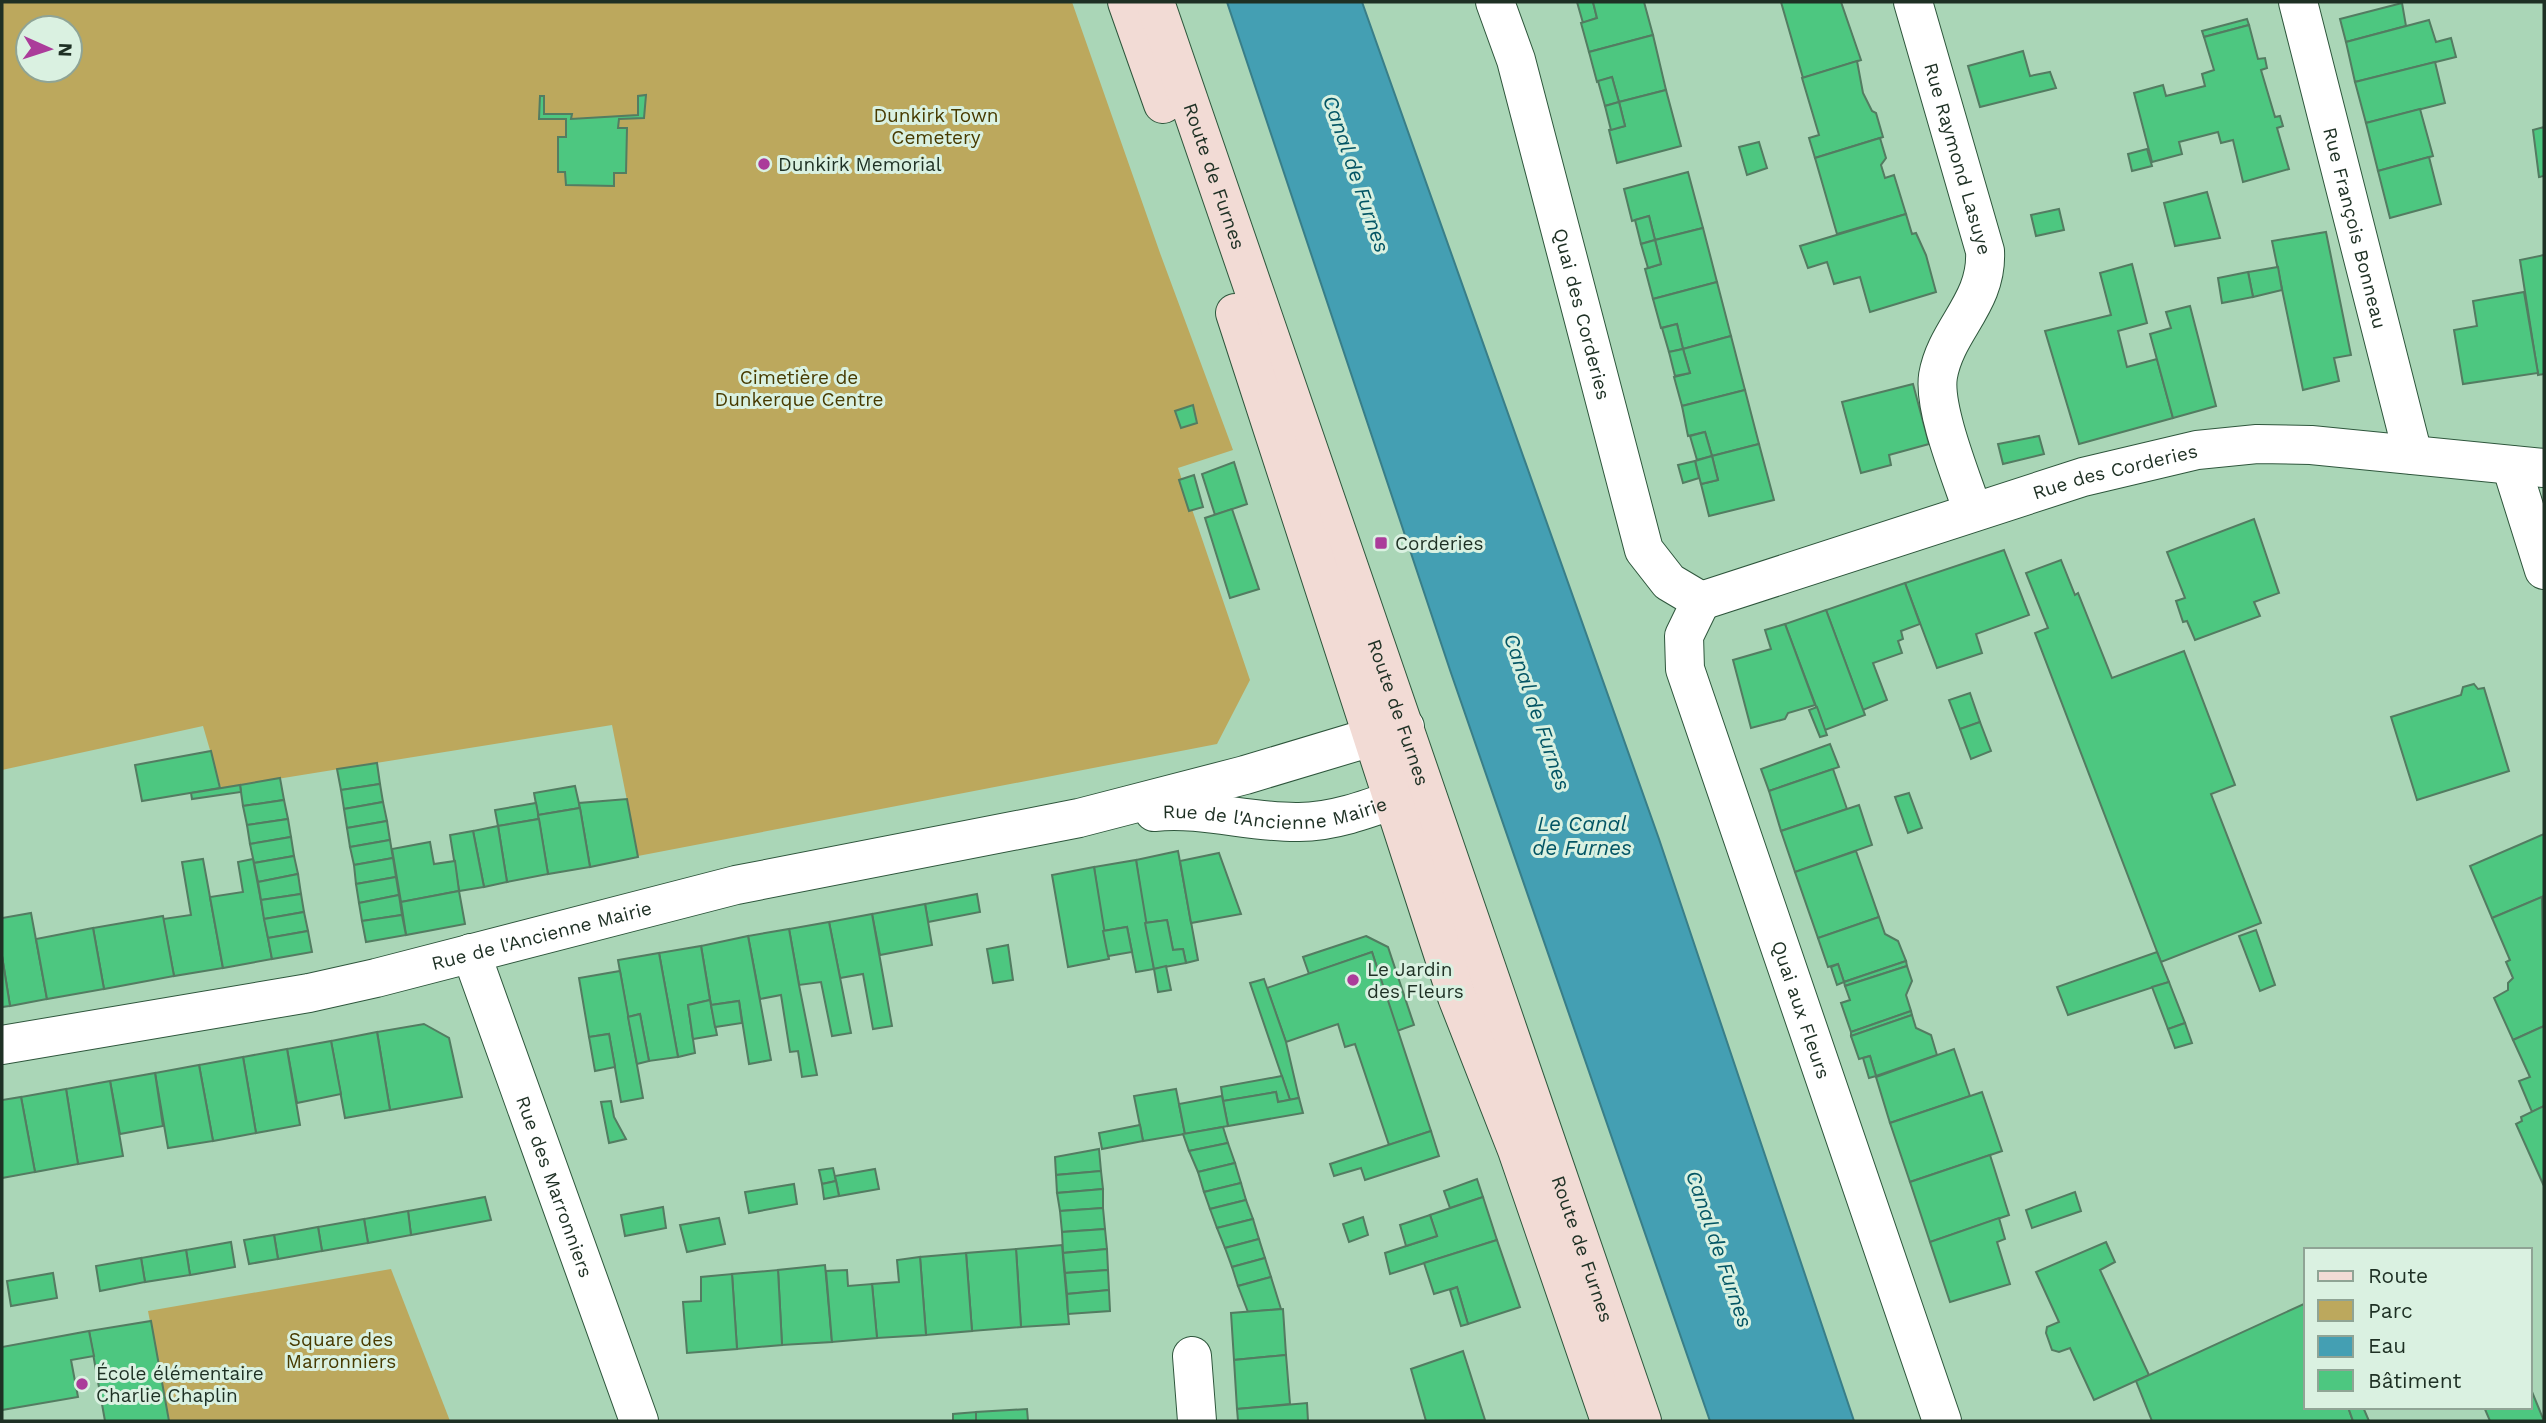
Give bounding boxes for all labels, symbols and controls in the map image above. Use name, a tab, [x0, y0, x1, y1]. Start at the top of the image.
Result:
north arrow	[14, 14, 84, 84]
text: N	[54, 42, 77, 58]
street label: Rue Raymond Lasuye	[1919, 60, 1996, 257]
water label: Canal de Furnes	[1318, 92, 1395, 256]
street label: Route de Furnes	[1178, 100, 1250, 252]
park label: Dunkirk Town Cemetery	[873, 104, 999, 149]
street label: Rue François Bonneau	[2318, 125, 2391, 331]
place label: Dunkirk Memorial	[778, 153, 942, 176]
marker: Dunkirk Memorial	[756, 156, 772, 172]
street label: Quai des Corderies	[1548, 226, 1615, 402]
park label: Cimetière de Dunkerque Centre	[714, 366, 884, 411]
street label: Rue des Corderies	[2030, 439, 2200, 505]
place label: Corderies	[1395, 532, 1484, 555]
marker: Corderies	[1373, 535, 1389, 551]
water label: Canal de Furnes	[1499, 630, 1576, 794]
street label: Route de Furnes	[1363, 636, 1434, 789]
street label: Rue de l'Ancienne Mairie	[1162, 792, 1390, 834]
water label: Le Canal de Furnes	[1532, 811, 1632, 860]
street label: Rue de l'Ancienne Mairie	[429, 896, 654, 975]
street label: Quai aux Fleurs	[1767, 938, 1835, 1082]
place label: Le Jardin des Fleurs	[1367, 958, 1464, 1003]
marker: Le Jardin des Fleurs	[1345, 972, 1361, 988]
street label: Rue des Marronniers	[511, 1093, 597, 1281]
water label: Canal de Furnes	[1681, 1167, 1758, 1331]
street label: Route de Furnes	[1547, 1173, 1618, 1325]
legend	[2304, 1248, 2532, 1409]
text: Route	[2368, 1263, 2428, 1288]
text: Parc	[2368, 1298, 2413, 1323]
park label: Square des Marronniers	[286, 1328, 396, 1373]
text: Eau	[2368, 1333, 2406, 1358]
place label: École élémentaire Charlie Chaplin	[96, 1362, 264, 1407]
text: Bâtiment	[2368, 1368, 2462, 1393]
marker: École élémentaire Charlie Chaplin	[74, 1376, 90, 1392]

